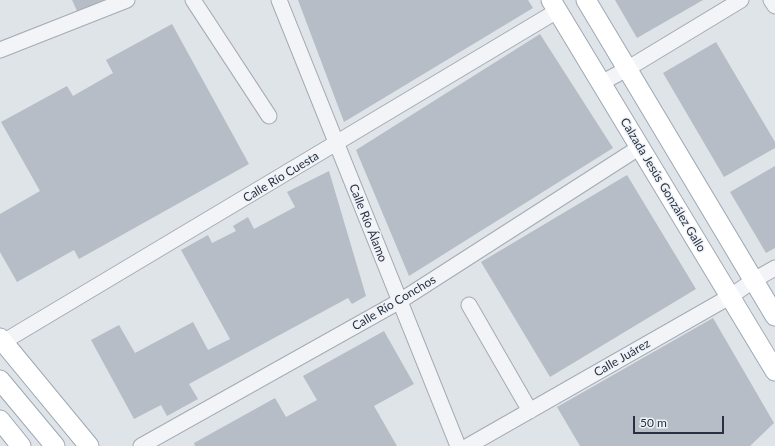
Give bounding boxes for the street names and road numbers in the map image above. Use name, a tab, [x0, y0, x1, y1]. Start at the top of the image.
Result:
street label: Calzada Jesús González Gallo	[617, 115, 709, 255]
street label: Calle Río Cuesta	[241, 149, 321, 205]
street label: Calle Río Álamo	[346, 182, 390, 264]
street label: Calle Río Conchos	[350, 272, 438, 334]
street label: Calle Juárez	[591, 336, 653, 380]

